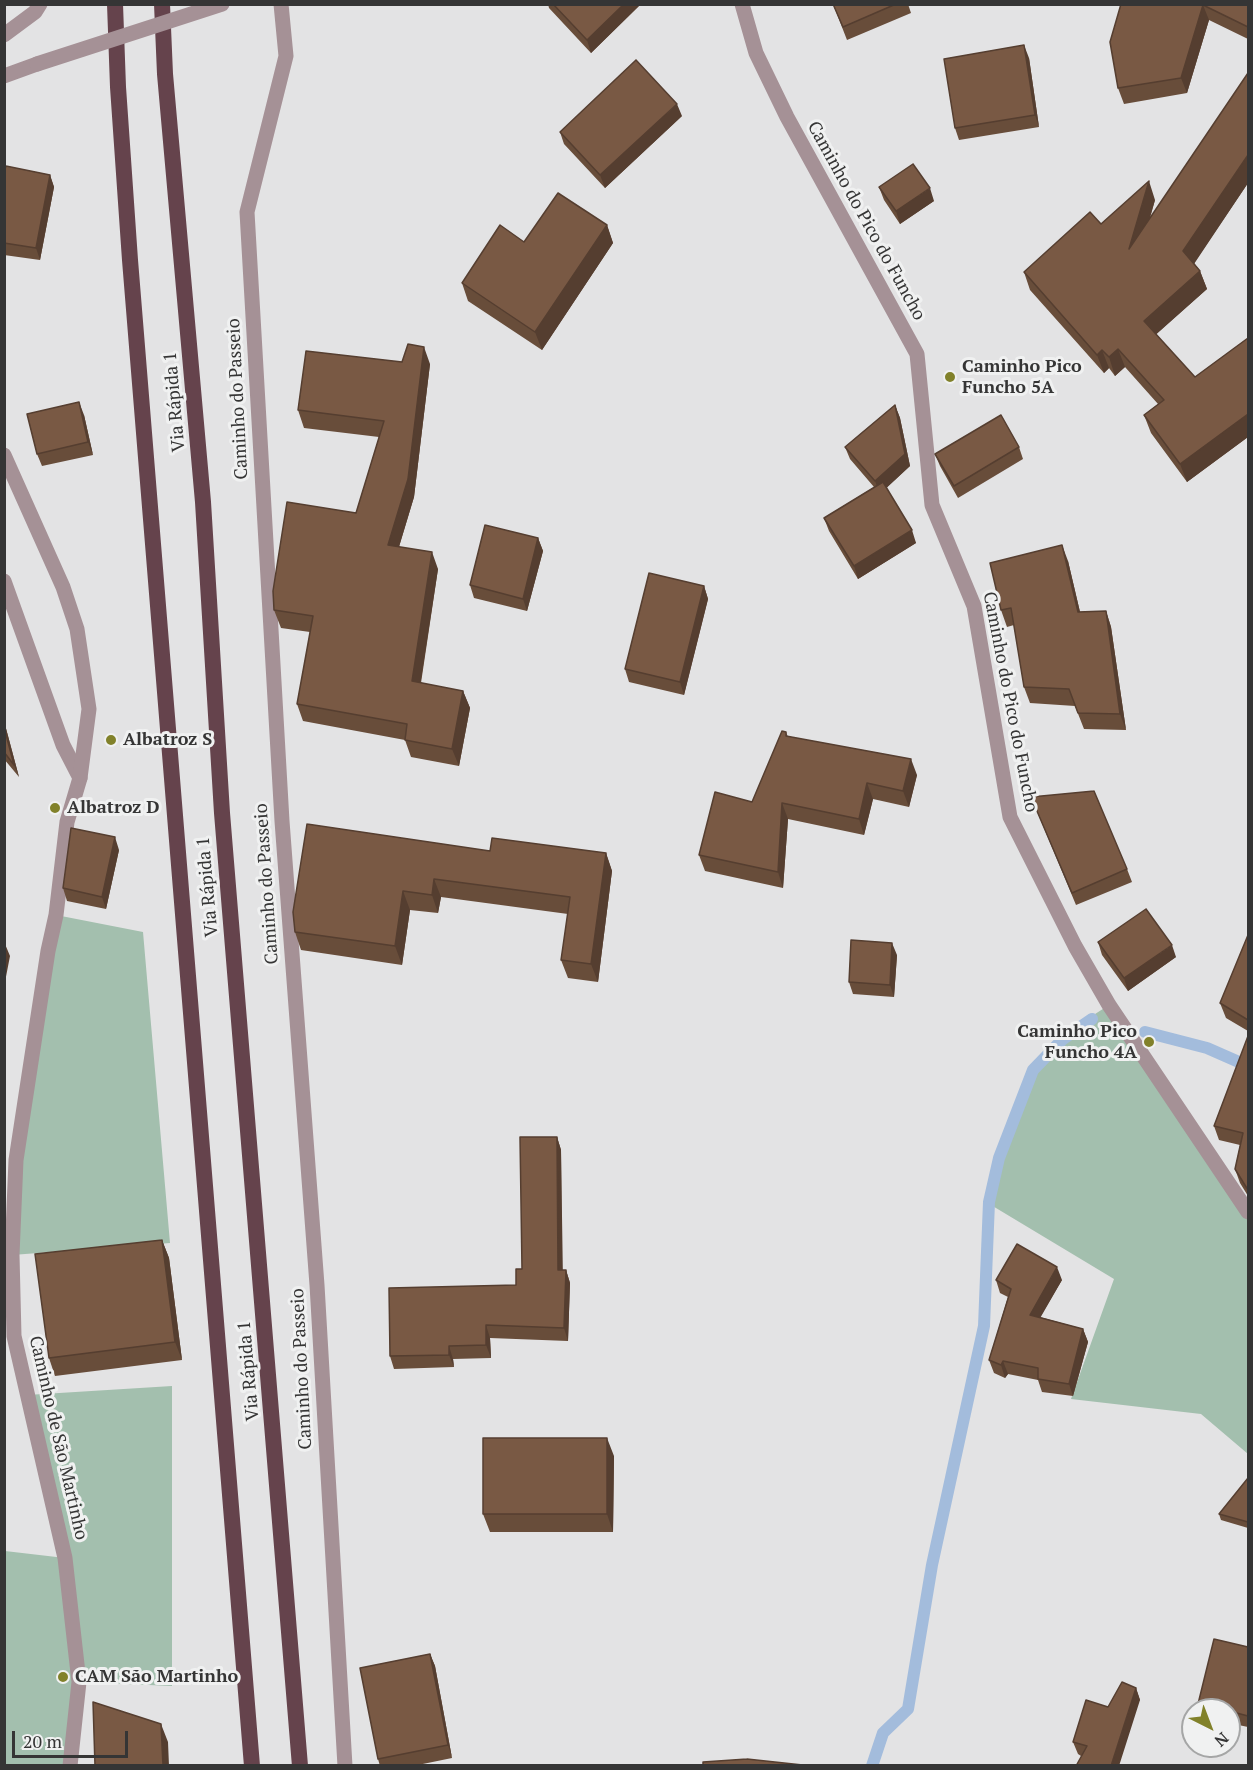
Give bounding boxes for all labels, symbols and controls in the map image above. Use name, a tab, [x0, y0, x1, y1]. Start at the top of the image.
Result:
street label: Caminho do Pico do Funcho	[802, 118, 930, 324]
street label: Caminho do Passeio	[223, 318, 253, 480]
street label: Via Rápida 1	[160, 351, 190, 453]
place label: Caminho Pico Funcho 5A	[962, 356, 1082, 398]
marker: Caminho Pico Funcho 5A	[943, 370, 957, 384]
street label: Caminho do Pico do Funcho	[978, 590, 1042, 814]
place label: Albatroz S	[123, 729, 212, 751]
marker: Albatroz S	[104, 733, 118, 747]
place label: Albatroz D	[67, 797, 159, 819]
marker: Albatroz D	[48, 801, 62, 815]
street label: Caminho do Passeio	[251, 803, 283, 965]
street label: Via Rápida 1	[193, 836, 223, 938]
place label: Caminho Pico Funcho 4A	[1017, 1021, 1137, 1064]
marker: Caminho Pico Funcho 4A	[1142, 1035, 1156, 1049]
street label: Caminho do Passeio	[287, 1288, 317, 1450]
street label: Via Rápida 1	[234, 1320, 264, 1422]
street label: Caminho de São Martinho	[24, 1334, 92, 1542]
place label: CAM São Martinho	[75, 1666, 238, 1688]
marker: CAM São Martinho	[56, 1670, 70, 1684]
north arrow	[1181, 1698, 1241, 1758]
scale bar	[15, 1719, 130, 1757]
text: N	[1210, 1728, 1234, 1752]
text: 20 m	[23, 1729, 62, 1753]

